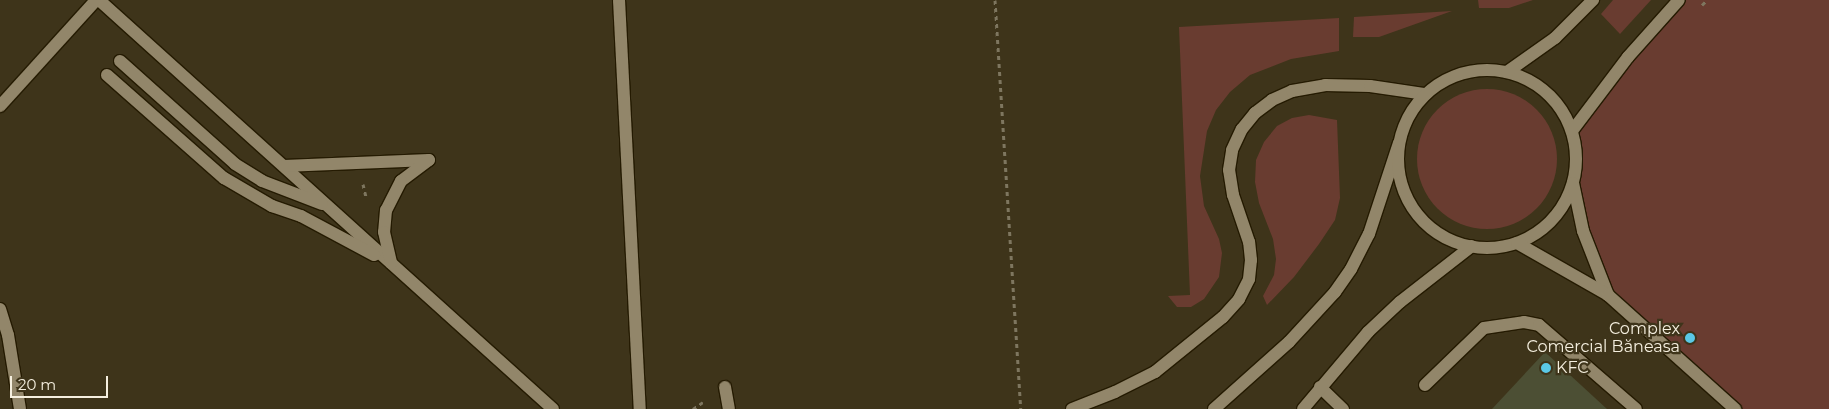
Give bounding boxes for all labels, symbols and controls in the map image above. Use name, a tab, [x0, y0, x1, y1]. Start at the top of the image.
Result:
place label: Complex Comercial Băneasa	[1527, 319, 1680, 357]
marker: Complex Comercial Băneasa	[1684, 332, 1696, 344]
place label: KFC	[1556, 358, 1589, 378]
marker: KFC	[1540, 362, 1552, 374]
scale bar	[12, 366, 110, 398]
text: 20 m	[18, 375, 56, 394]

